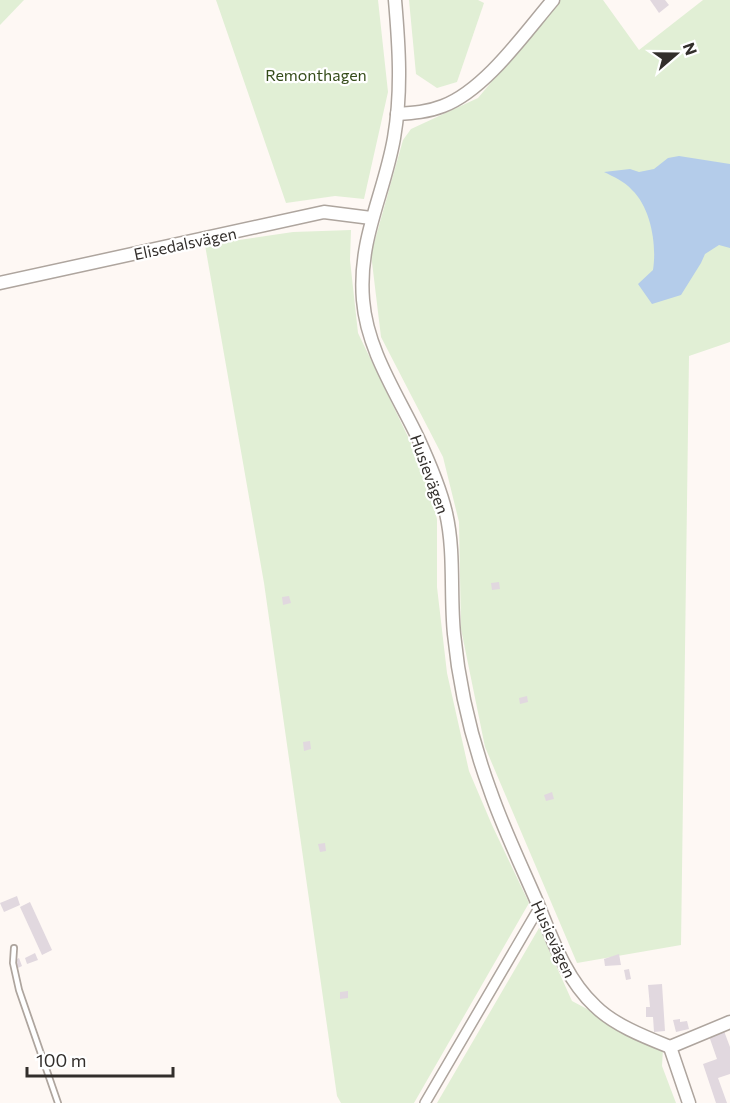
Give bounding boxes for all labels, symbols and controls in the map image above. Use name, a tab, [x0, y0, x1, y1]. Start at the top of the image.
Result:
north arrow	[646, 24, 706, 84]
text: N	[680, 40, 702, 58]
park label: Remonthagen	[265, 65, 367, 84]
street label: Elisedalsvägen	[132, 223, 238, 263]
street label: Husievägen	[407, 432, 453, 516]
street label: Husievägen	[528, 897, 580, 981]
scale bar	[27, 1040, 172, 1078]
text: 100 m	[36, 1049, 86, 1071]

